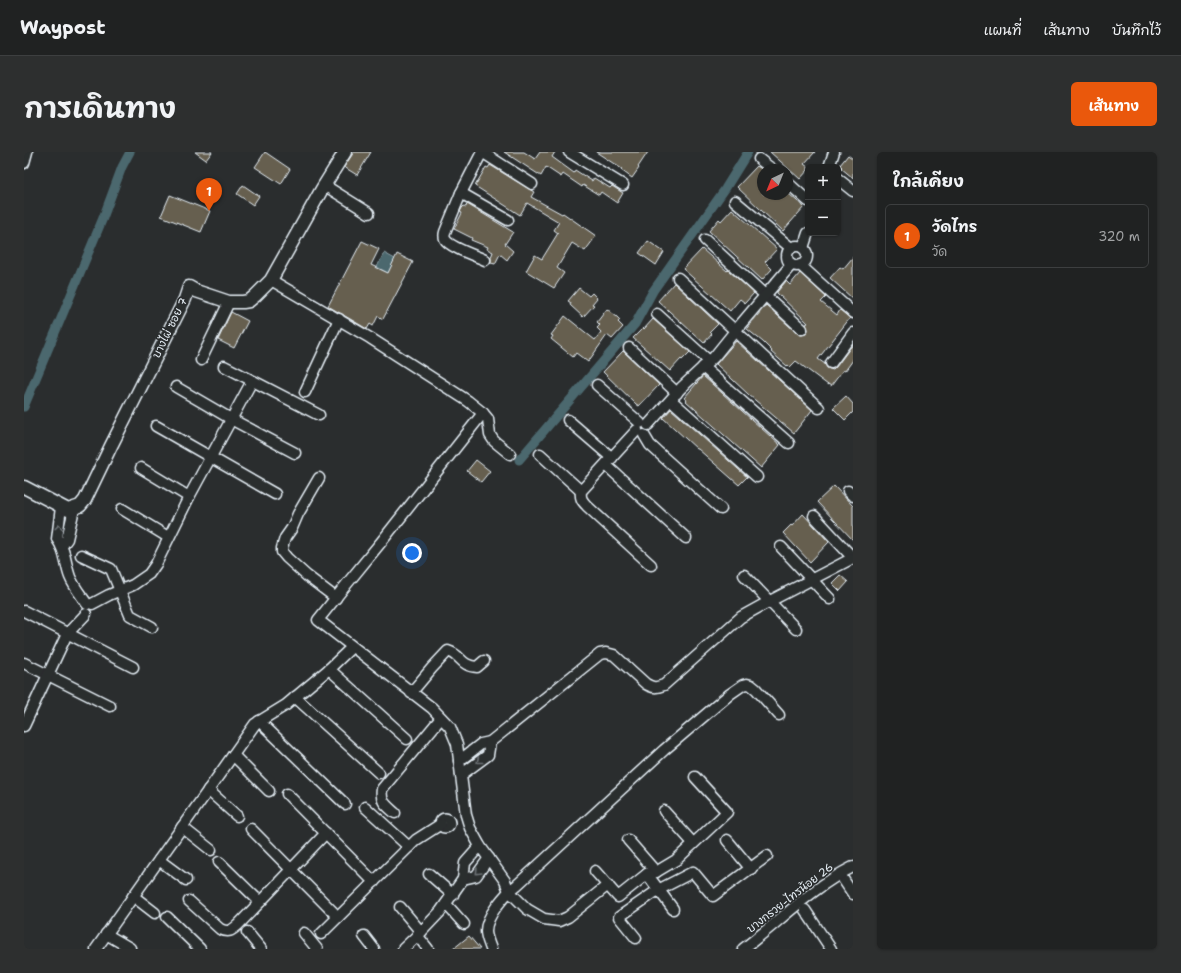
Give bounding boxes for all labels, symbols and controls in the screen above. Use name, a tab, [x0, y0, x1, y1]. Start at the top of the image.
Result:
text: Waypost	[20, 15, 105, 40]
text: แผนที่	[984, 21, 1021, 39]
text: เส้นทาง	[1043, 21, 1090, 39]
text: บันทึกไว้	[1112, 21, 1161, 39]
button: เส้นทาง	[1071, 82, 1157, 126]
text: การเดินทาง	[24, 89, 176, 127]
north arrow	[757, 164, 793, 200]
map controls	[805, 164, 841, 236]
button: +	[805, 164, 841, 200]
text: ใกล้เคียง	[893, 170, 964, 192]
pin: 1	[196, 178, 222, 211]
button: −	[805, 200, 841, 236]
text: วัดไทร	[932, 217, 977, 237]
text: 1	[904, 228, 910, 245]
text: 320 m	[1098, 228, 1140, 245]
text: วัด	[932, 243, 947, 260]
street label: บางไผ่ ซอย 7	[148, 294, 191, 361]
one-way arrow	[54, 524, 63, 530]
your location	[402, 543, 422, 563]
one-way arrow	[477, 756, 484, 763]
street label: บางกรวย-ไทรน้อย 26	[743, 859, 836, 936]
one-way arrow	[475, 867, 483, 874]

